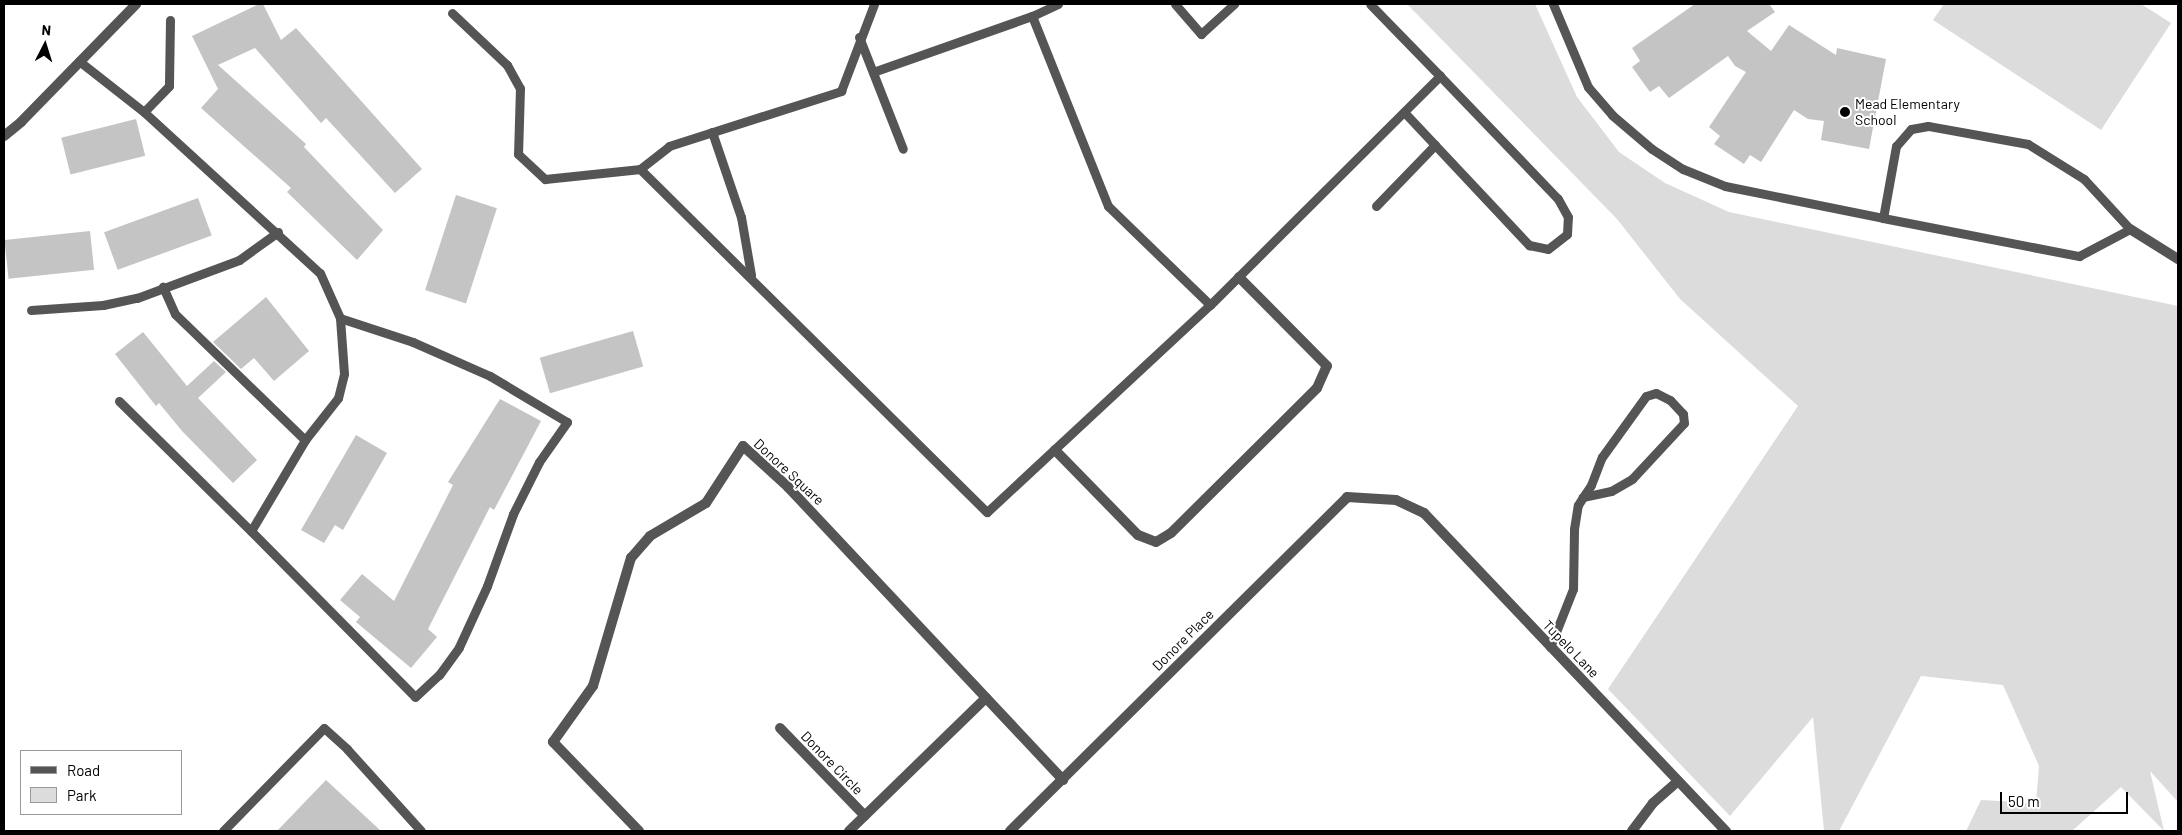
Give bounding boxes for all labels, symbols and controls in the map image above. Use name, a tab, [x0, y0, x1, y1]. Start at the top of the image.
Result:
north arrow	[20, 20, 70, 70]
text: N	[41, 21, 52, 38]
place label: Mead Elementary School	[1855, 96, 1960, 128]
marker: Mead Elementary School	[1839, 106, 1851, 118]
street label: Donore Square	[750, 435, 828, 509]
street label: Donore Place	[1149, 606, 1217, 674]
street label: Tupelo Lane	[1539, 617, 1603, 681]
street label: Donore Circle	[798, 728, 866, 798]
legend	[20, 750, 182, 815]
text: Road	[67, 761, 100, 779]
scale bar	[2002, 782, 2130, 814]
text: Park	[67, 786, 96, 804]
text: 50 m	[2008, 792, 2040, 810]

